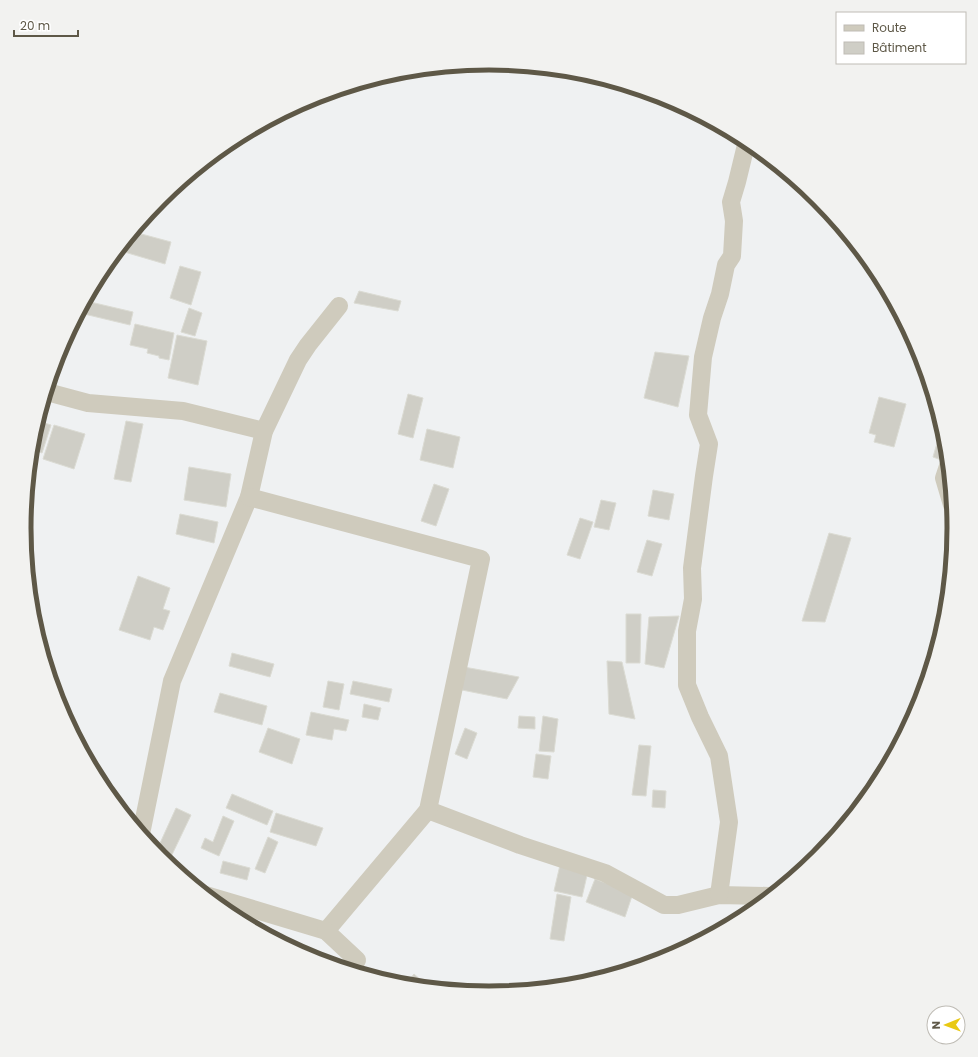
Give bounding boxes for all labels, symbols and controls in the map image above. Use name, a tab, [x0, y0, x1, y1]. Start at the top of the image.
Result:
scale bar	[14, 12, 78, 38]
legend	[836, 12, 966, 64]
text: 20 m	[20, 17, 50, 34]
text: Route	[872, 19, 906, 36]
text: Bâtiment	[872, 39, 927, 56]
north arrow	[926, 1005, 966, 1045]
text: N	[928, 1021, 944, 1029]

